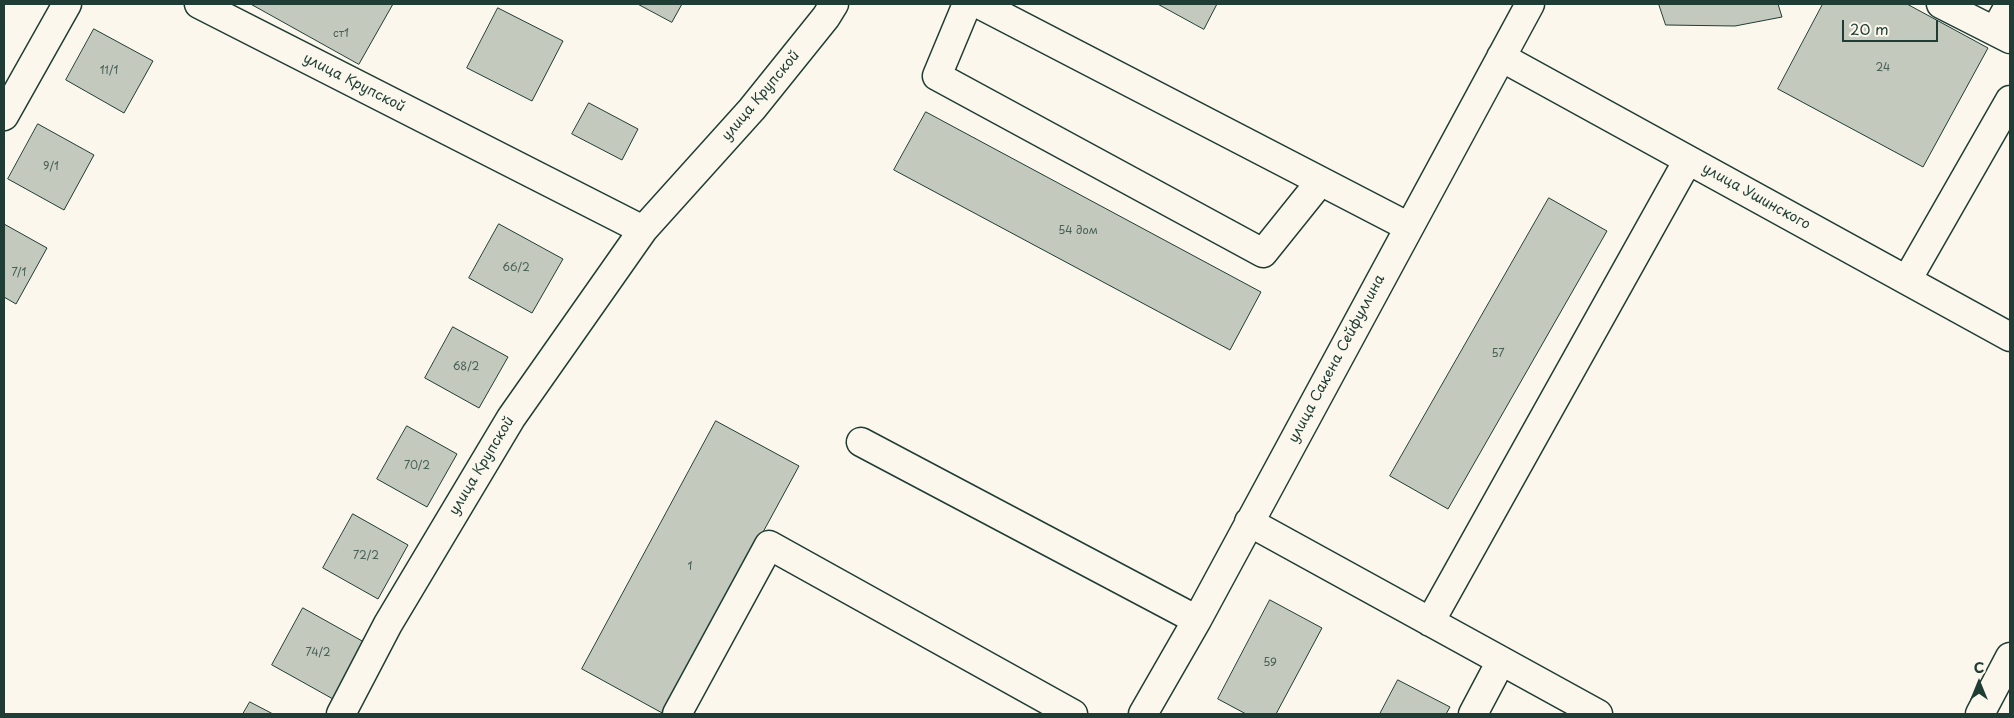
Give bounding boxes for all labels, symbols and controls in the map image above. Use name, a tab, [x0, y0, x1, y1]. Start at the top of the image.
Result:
scale bar	[1844, 10, 1940, 42]
text: 20 m	[1850, 17, 1889, 40]
house number: ст1	[333, 27, 349, 41]
street label: улица Крупской	[719, 48, 803, 144]
street label: улица Крупской	[300, 50, 408, 116]
house number: 24	[1876, 61, 1890, 75]
house number: 11/1	[100, 64, 118, 78]
house number: 9/1	[43, 160, 59, 174]
street label: улица Ушинского	[1699, 160, 1813, 234]
house number: 54 дом	[1058, 224, 1098, 238]
house number: 66/2	[502, 261, 530, 275]
house number: 7/1	[11, 266, 27, 280]
street label: улица Сакена Сейфуллина	[1285, 272, 1389, 446]
house number: 57	[1491, 347, 1505, 361]
house number: 68/2	[453, 360, 479, 374]
street label: улица Крупской	[446, 414, 518, 518]
house number: 70/2	[404, 459, 430, 473]
house number: 72/2	[353, 549, 379, 563]
house number: 1	[688, 560, 692, 574]
house number: 74/2	[305, 646, 331, 660]
house number: 59	[1263, 656, 1277, 670]
text: С	[1974, 657, 1984, 678]
north arrow	[1954, 658, 2004, 708]

